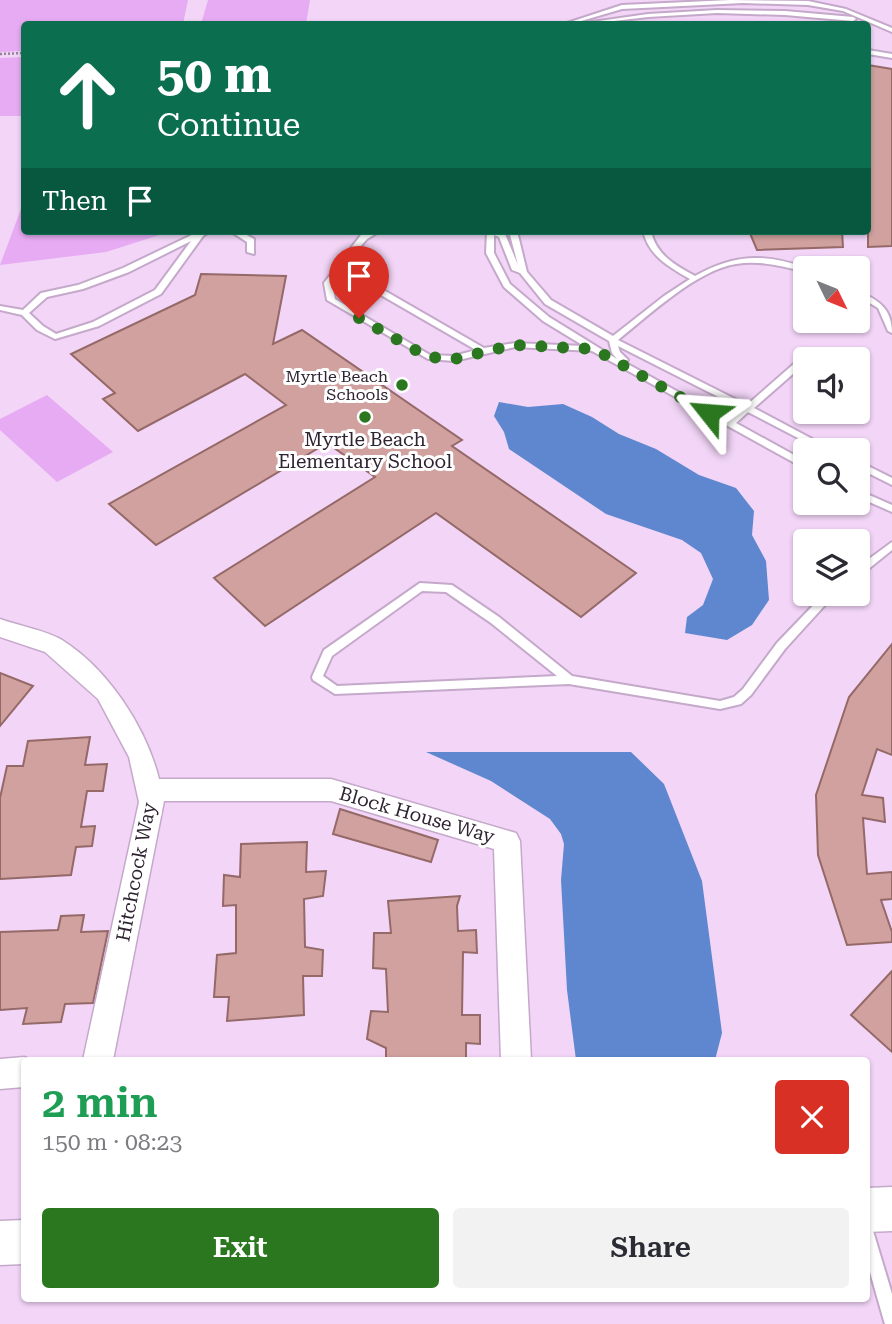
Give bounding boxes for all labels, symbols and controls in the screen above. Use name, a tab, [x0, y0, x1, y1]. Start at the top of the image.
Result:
text: 50 m	[157, 47, 272, 104]
icon: ahead	[42, 49, 133, 140]
text: Continue	[157, 106, 300, 144]
icon: arrive	[121, 182, 159, 220]
text: Then	[42, 186, 107, 216]
pin	[329, 246, 389, 318]
north arrow	[793, 256, 870, 332]
map controls	[793, 256, 870, 606]
icon: arrive	[340, 257, 378, 295]
button: sound	[793, 347, 870, 424]
place label: Myrtle Beach Schools	[286, 367, 388, 404]
position arrow	[672, 376, 746, 450]
marker: Myrtle Beach Schools	[394, 377, 410, 393]
marker: Myrtle Beach Elementary School	[357, 409, 373, 425]
place label: Myrtle Beach Elementary School	[278, 428, 452, 473]
button: search	[793, 438, 870, 515]
button: layers	[793, 529, 870, 606]
street label: Block House Way	[337, 782, 498, 848]
street label: Hitchcock Way	[111, 800, 161, 943]
text: 2 min	[42, 1078, 158, 1127]
button: close	[775, 1080, 849, 1154]
text: 150 m · 08:23	[42, 1129, 182, 1156]
button: Exit	[42, 1208, 439, 1288]
button: Share	[453, 1208, 849, 1288]

